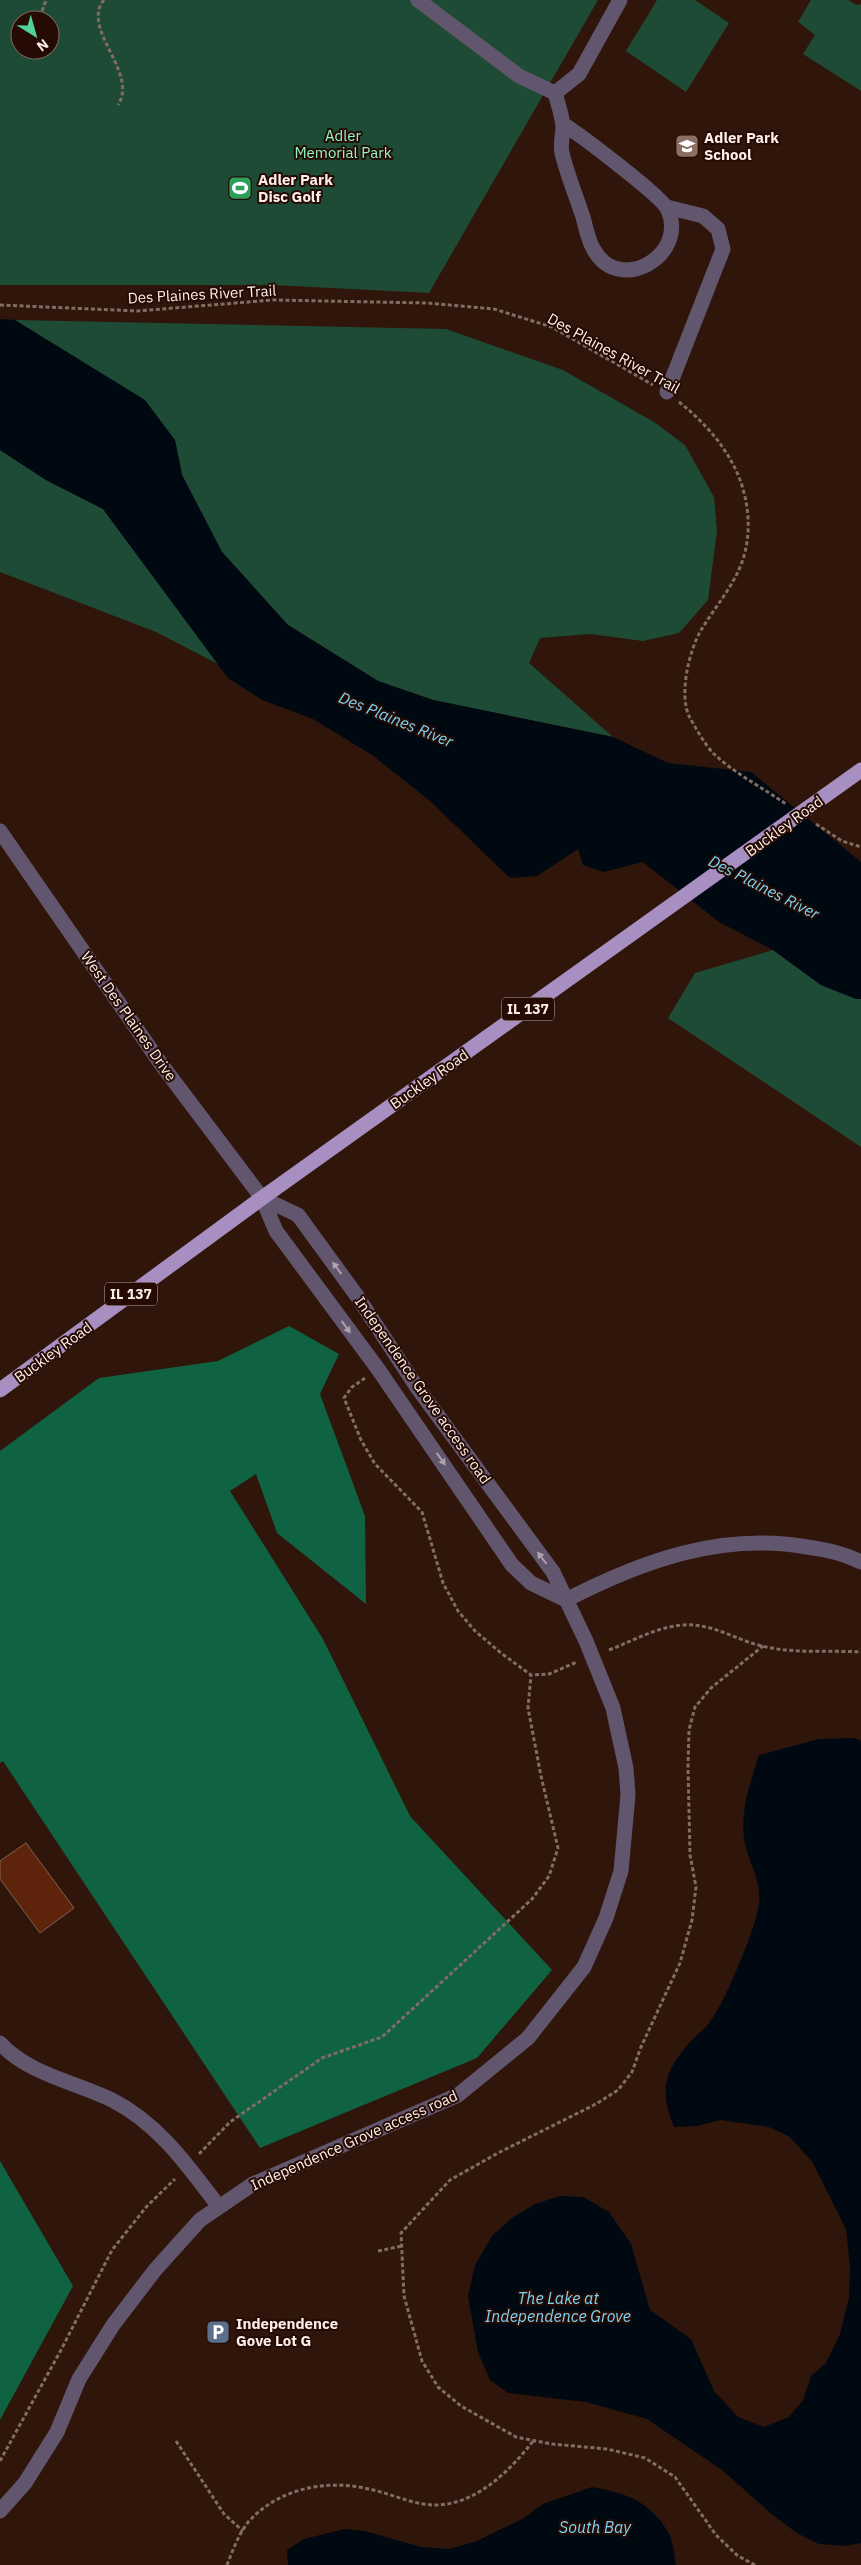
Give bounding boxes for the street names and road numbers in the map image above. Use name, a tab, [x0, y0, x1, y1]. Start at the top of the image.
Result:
street label: Des Plaines River Trail	[127, 281, 277, 307]
street label: Des Plaines River Trail	[544, 309, 684, 397]
street label: Buckley Road	[741, 791, 827, 861]
street label: West Des Plaines Drive	[77, 948, 181, 1084]
road number: IL 137	[502, 998, 554, 1021]
street label: Buckley Road	[386, 1045, 472, 1113]
road number: IL 137	[105, 1282, 157, 1306]
street label: Independence Grove access road	[351, 1293, 495, 1487]
street label: Buckley Road	[10, 1317, 96, 1387]
street label: Independence Grove access road	[248, 2086, 460, 2194]

